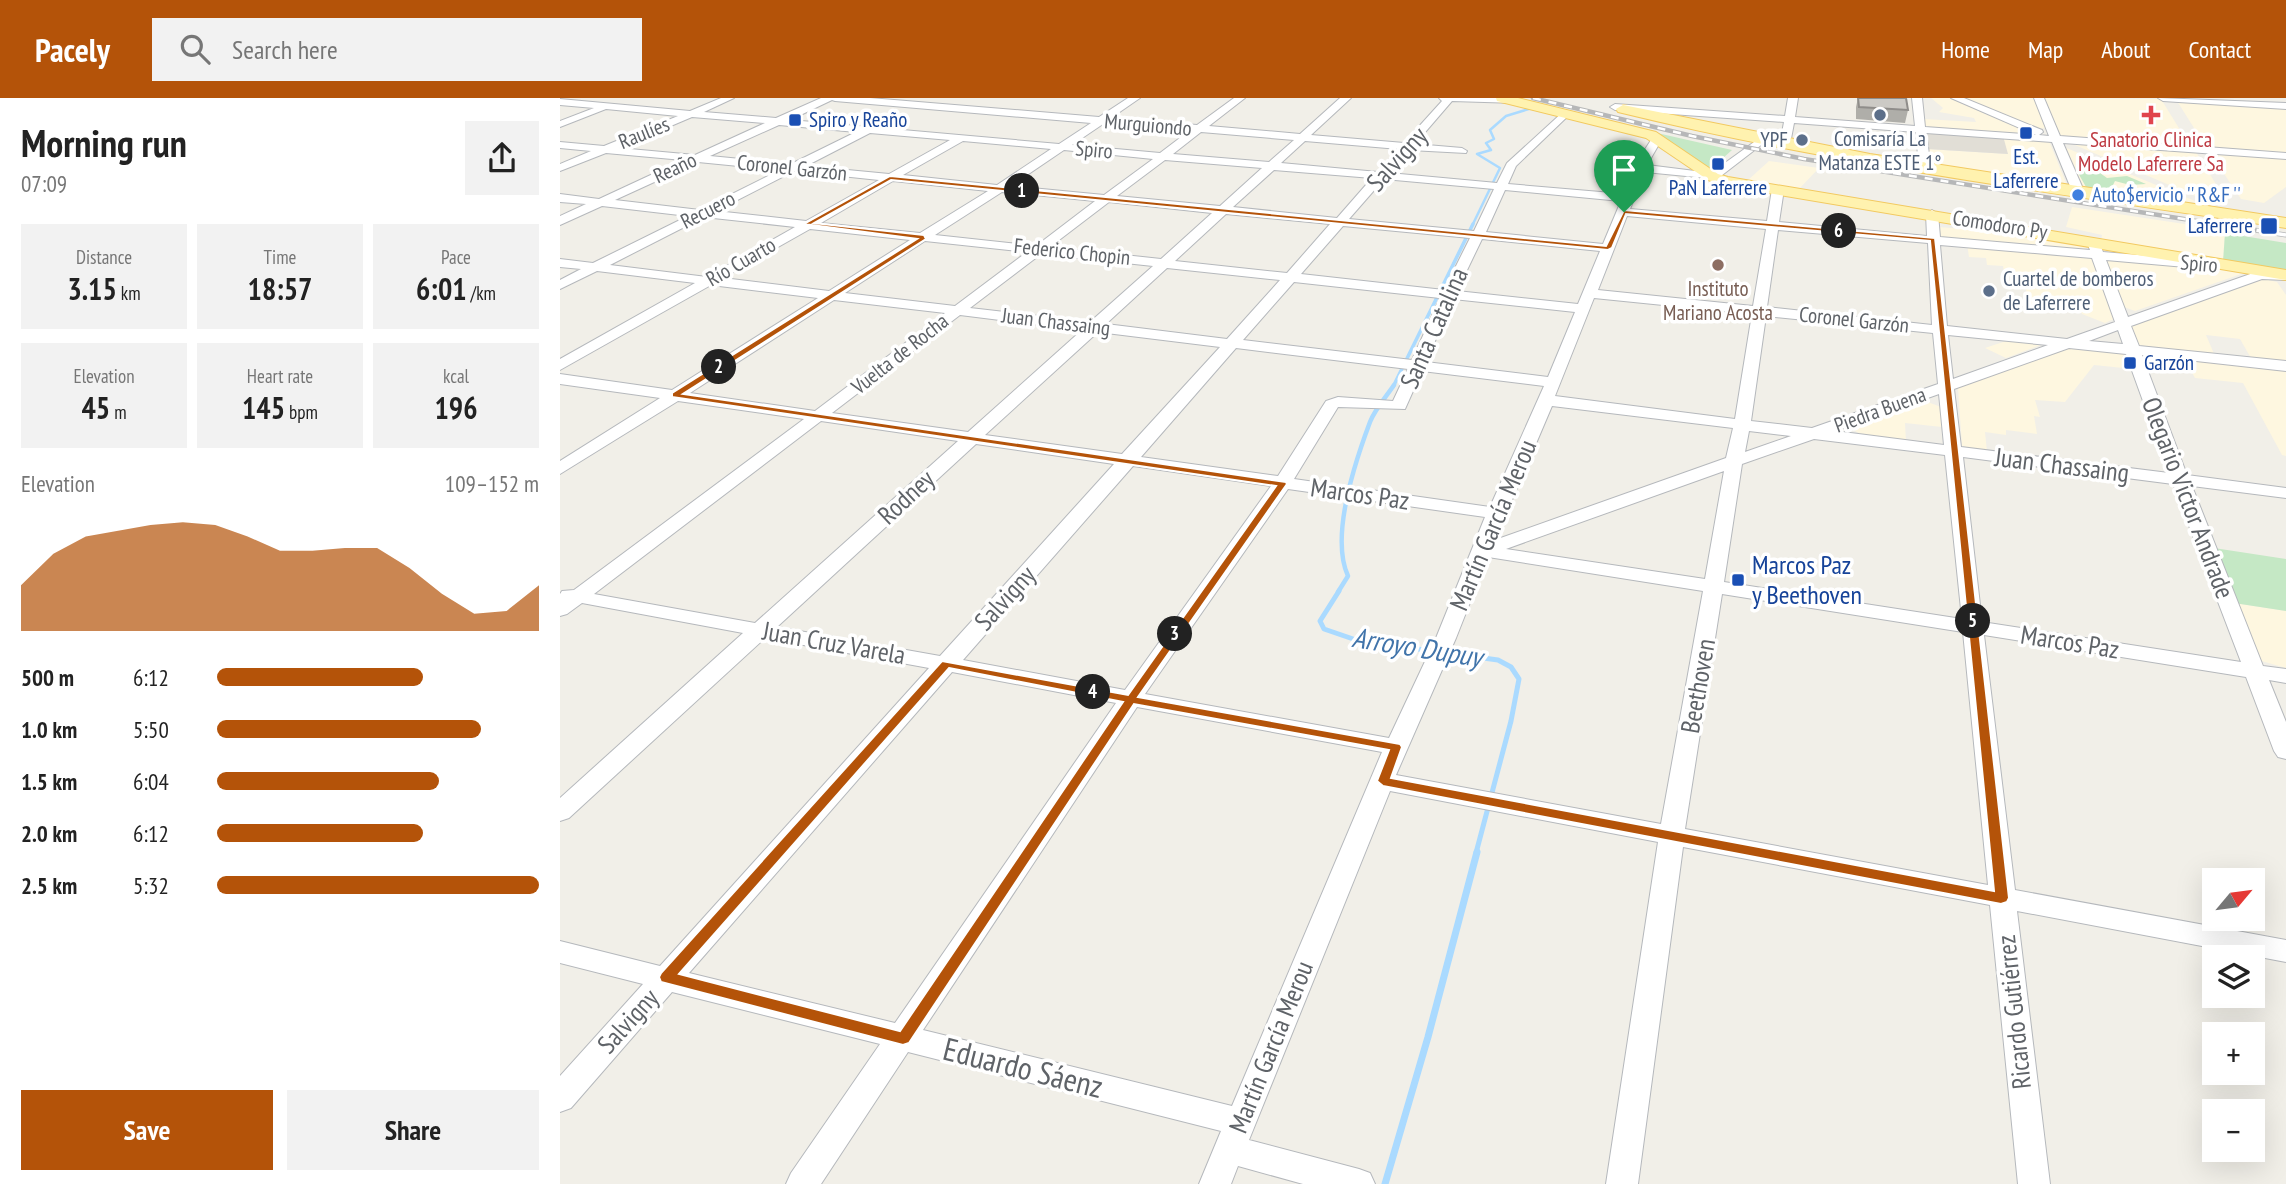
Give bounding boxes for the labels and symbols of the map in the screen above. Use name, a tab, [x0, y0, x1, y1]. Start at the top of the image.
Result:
marker: Sanatorio Clinica Modelo Laferrere Sa	[2141, 105, 2161, 125]
place label: Spiro y Reaño	[809, 106, 907, 133]
street label: Murguiondo	[1103, 107, 1193, 142]
marker: Comisaría La Matanza ESTE 1°	[1872, 107, 1888, 123]
street label: Raulíes	[614, 110, 673, 155]
marker: Spiro y Reaño	[787, 112, 803, 128]
street label: Salvigny	[1359, 119, 1434, 198]
place label: Comisaría La Matanza ESTE 1°	[1818, 125, 1942, 176]
marker: Est. Laferrere	[2018, 125, 2034, 141]
place label: YPF	[1760, 126, 1788, 153]
place label: Sanatorio Clinica Modelo Laferrere Sa	[2078, 126, 2224, 177]
marker: YPF	[1794, 132, 1810, 148]
street label: Spiro	[1074, 134, 1114, 165]
pin	[1594, 140, 1654, 212]
place label: Est. Laferrere	[1993, 143, 2059, 194]
street label: Reaño	[649, 146, 701, 189]
street label: Coronel Garzón	[736, 148, 848, 187]
marker: PaN Laferrere	[1710, 156, 1726, 172]
pin: 1	[1004, 174, 1040, 208]
place label: PaN Laferrere	[1669, 174, 1767, 201]
place label: Auto$ervicio '' R&F ''	[2092, 181, 2241, 208]
street label: Recuero	[676, 184, 740, 235]
marker: Auto$ervicio '' R&F ''	[2070, 187, 2086, 203]
street label: Comodoro Py	[1951, 204, 2050, 245]
place label: Laferrere	[2188, 212, 2253, 239]
pin: 6	[1822, 214, 1856, 248]
marker: Laferrere	[2259, 216, 2279, 236]
street label: Río Cuarto	[701, 231, 780, 292]
street label: Federico Chopin	[1013, 232, 1132, 271]
street label: Spiro	[2179, 248, 2219, 279]
marker: Instituto Mariano Acosta	[1710, 257, 1726, 273]
street label: Santa Catalina	[1392, 262, 1475, 393]
place label: Cuartel de bomberos de Laferrere	[2003, 265, 2154, 316]
place label: Instituto Mariano Acosta	[1663, 275, 1773, 326]
marker: Cuartel de bomberos de Laferrere	[1981, 283, 1997, 299]
street label: Coronel Garzón	[1798, 300, 1910, 339]
street label: Juan Chassaing	[999, 301, 1112, 342]
street label: Vuelta de Rocha	[845, 307, 954, 401]
place label: Garzón	[2144, 349, 2194, 376]
pin: 2	[702, 350, 736, 384]
marker: Garzón	[2122, 355, 2138, 371]
street label: Piedra Buena	[1830, 380, 1929, 439]
street label: Olegario Victor Andrade	[2135, 393, 2242, 603]
street label: Martín García Merou	[1442, 434, 1543, 615]
street label: Juan Chassaing	[1992, 440, 2131, 489]
street label: Rodney	[870, 462, 941, 531]
street label: Marcos Paz	[1309, 470, 1411, 517]
place label: Marcos Paz y Beethoven	[1752, 548, 1862, 611]
street label: Salvigny	[967, 558, 1042, 637]
marker: Marcos Paz y Beethoven	[1730, 572, 1746, 588]
pin: 5	[1956, 603, 1990, 638]
street label: Juan Cruz Varela	[759, 614, 908, 671]
pin: 3	[1158, 616, 1192, 652]
street label: Marcos Paz	[2018, 617, 2122, 666]
water label: Arroyo Dupuy	[1350, 618, 1488, 676]
street label: Beethoven	[1673, 636, 1722, 736]
pin: 4	[1076, 674, 1110, 710]
north arrow	[2202, 868, 2264, 931]
street label: Ricardo Gutiérrez	[1989, 933, 2038, 1091]
street label: Martín García Merou	[1221, 956, 1320, 1138]
street label: Salvigny	[590, 981, 665, 1060]
street label: Eduardo Sáenz	[939, 1027, 1107, 1107]

